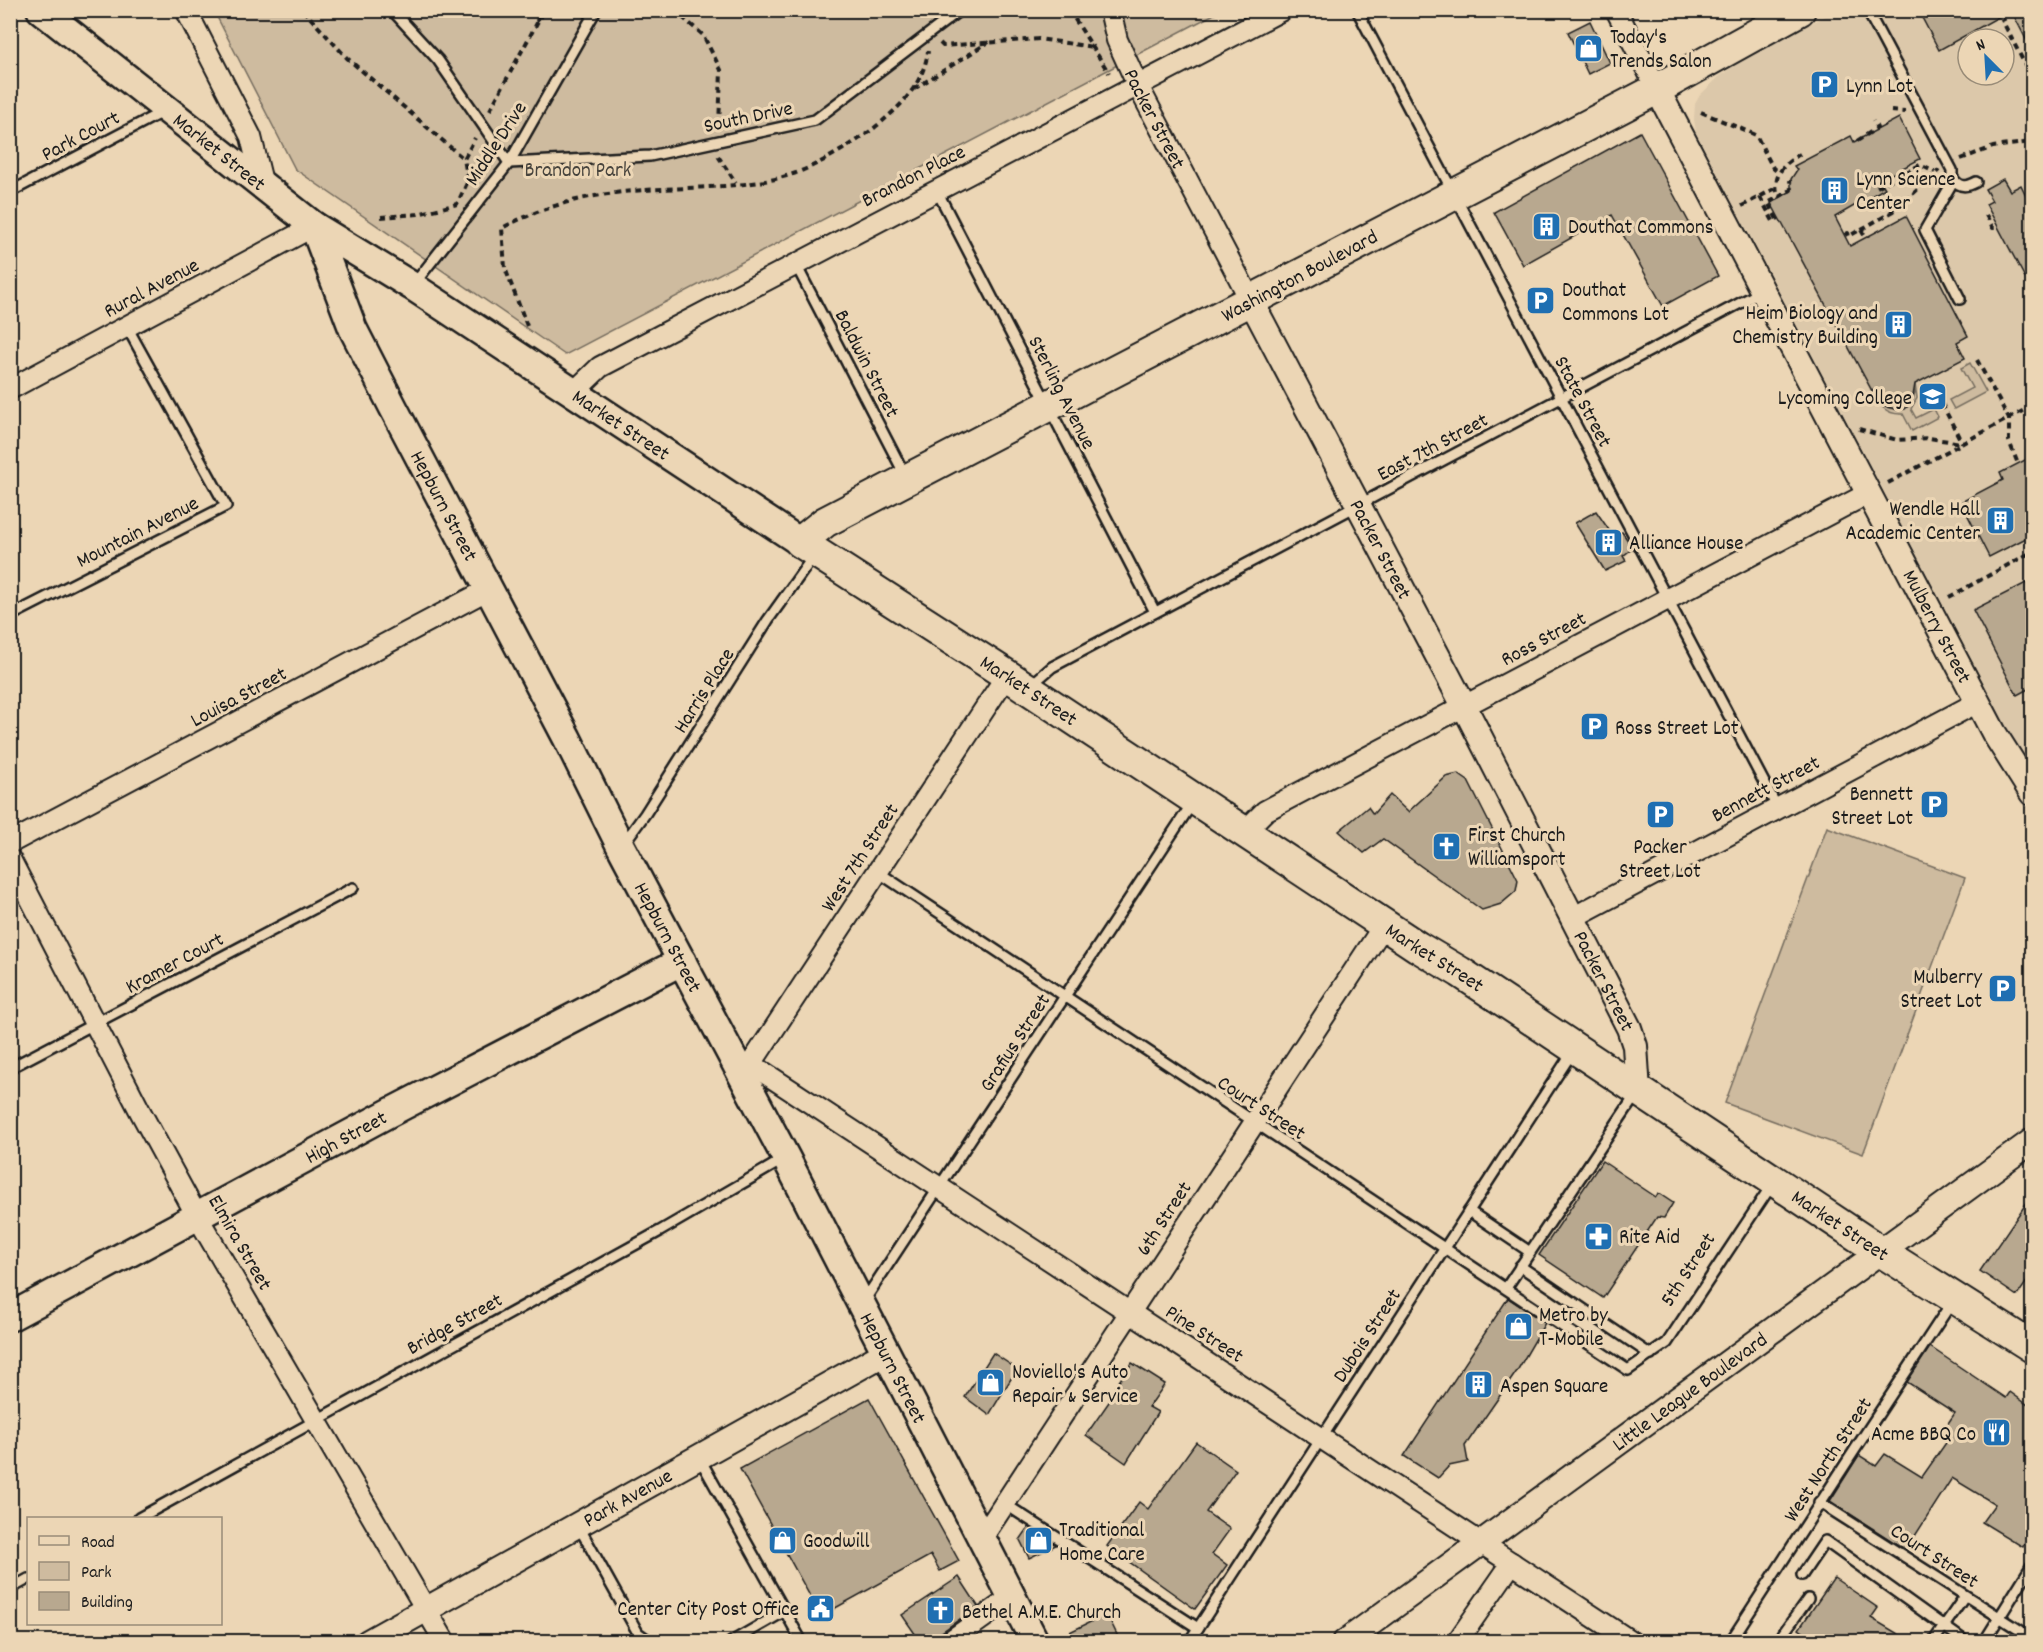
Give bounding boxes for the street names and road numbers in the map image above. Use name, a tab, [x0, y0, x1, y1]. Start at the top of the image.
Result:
street label: Packer Street	[1114, 65, 1191, 175]
street label: South Drive	[701, 95, 796, 143]
street label: Middle Drive	[459, 96, 536, 193]
street label: Park Court	[37, 104, 126, 171]
street label: Market Street	[165, 107, 271, 200]
street label: Brandon Place	[857, 139, 972, 217]
street label: Washington Boulevard	[1217, 224, 1384, 332]
street label: Rural Avenue	[99, 252, 205, 327]
street label: Baldwin Street	[825, 305, 905, 424]
street label: Sterling Avenue	[1019, 331, 1102, 455]
street label: State Street	[1545, 351, 1618, 454]
street label: Market Street	[565, 384, 675, 470]
street label: East 7th Street	[1372, 407, 1495, 491]
street label: Hepburn Street	[401, 446, 484, 568]
street label: Mountain Avenue	[72, 490, 205, 577]
street label: Packer Street	[1340, 495, 1418, 606]
street label: Mulberry Street	[1893, 565, 1978, 690]
street label: Ross Street	[1496, 605, 1593, 676]
street label: Harris Place	[667, 643, 744, 740]
street label: Market Street	[973, 649, 1083, 736]
street label: Louisa Street	[186, 661, 293, 737]
street label: Bennett Street	[1707, 749, 1826, 832]
street label: West 7th Street	[815, 798, 908, 919]
street label: Hepburn Street	[624, 878, 708, 999]
street label: Market Street	[1378, 917, 1489, 1002]
street label: Kramer Court	[121, 926, 230, 1003]
street label: Packer Street	[1564, 926, 1640, 1038]
street label: Grafius Street	[974, 988, 1060, 1099]
street label: Court Street	[1210, 1070, 1311, 1150]
street label: High Street	[300, 1105, 394, 1173]
street label: 6th Street	[1130, 1176, 1201, 1263]
street label: Market Street	[1784, 1184, 1894, 1271]
street label: Elmira Street	[199, 1190, 278, 1297]
street label: 5th Street	[1654, 1227, 1725, 1314]
street label: Dubois Street	[1327, 1283, 1410, 1390]
street label: Bridge Street	[402, 1287, 509, 1364]
street label: Pine Street	[1158, 1299, 1249, 1372]
street label: Hepburn Street	[850, 1308, 932, 1430]
street label: Little League Boulevard	[1607, 1327, 1775, 1460]
street label: West North Street	[1778, 1392, 1881, 1529]
street label: Park Avenue	[579, 1463, 679, 1537]
street label: Court Street	[1883, 1518, 1984, 1598]

